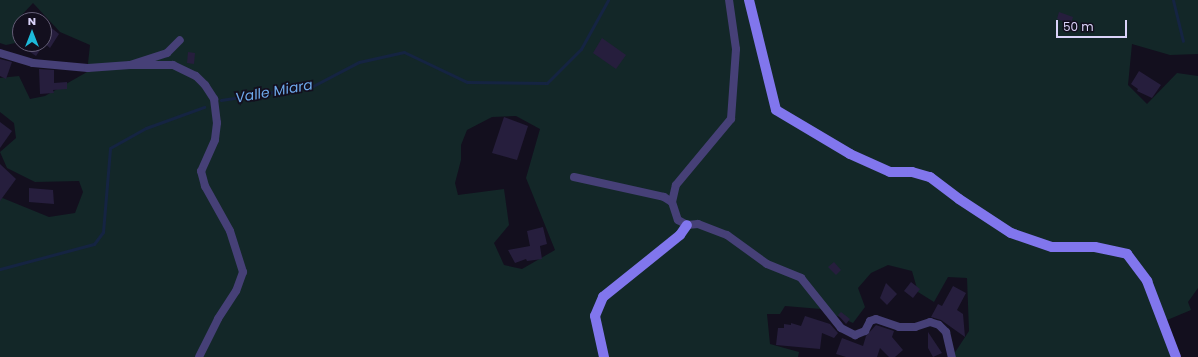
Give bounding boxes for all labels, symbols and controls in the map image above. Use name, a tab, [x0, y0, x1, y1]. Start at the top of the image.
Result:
north arrow	[12, 12, 52, 52]
scale bar	[1058, 12, 1129, 38]
text: N	[28, 13, 36, 29]
text: 50 m	[1063, 18, 1094, 35]
water label: Valle Miara	[234, 76, 314, 106]

